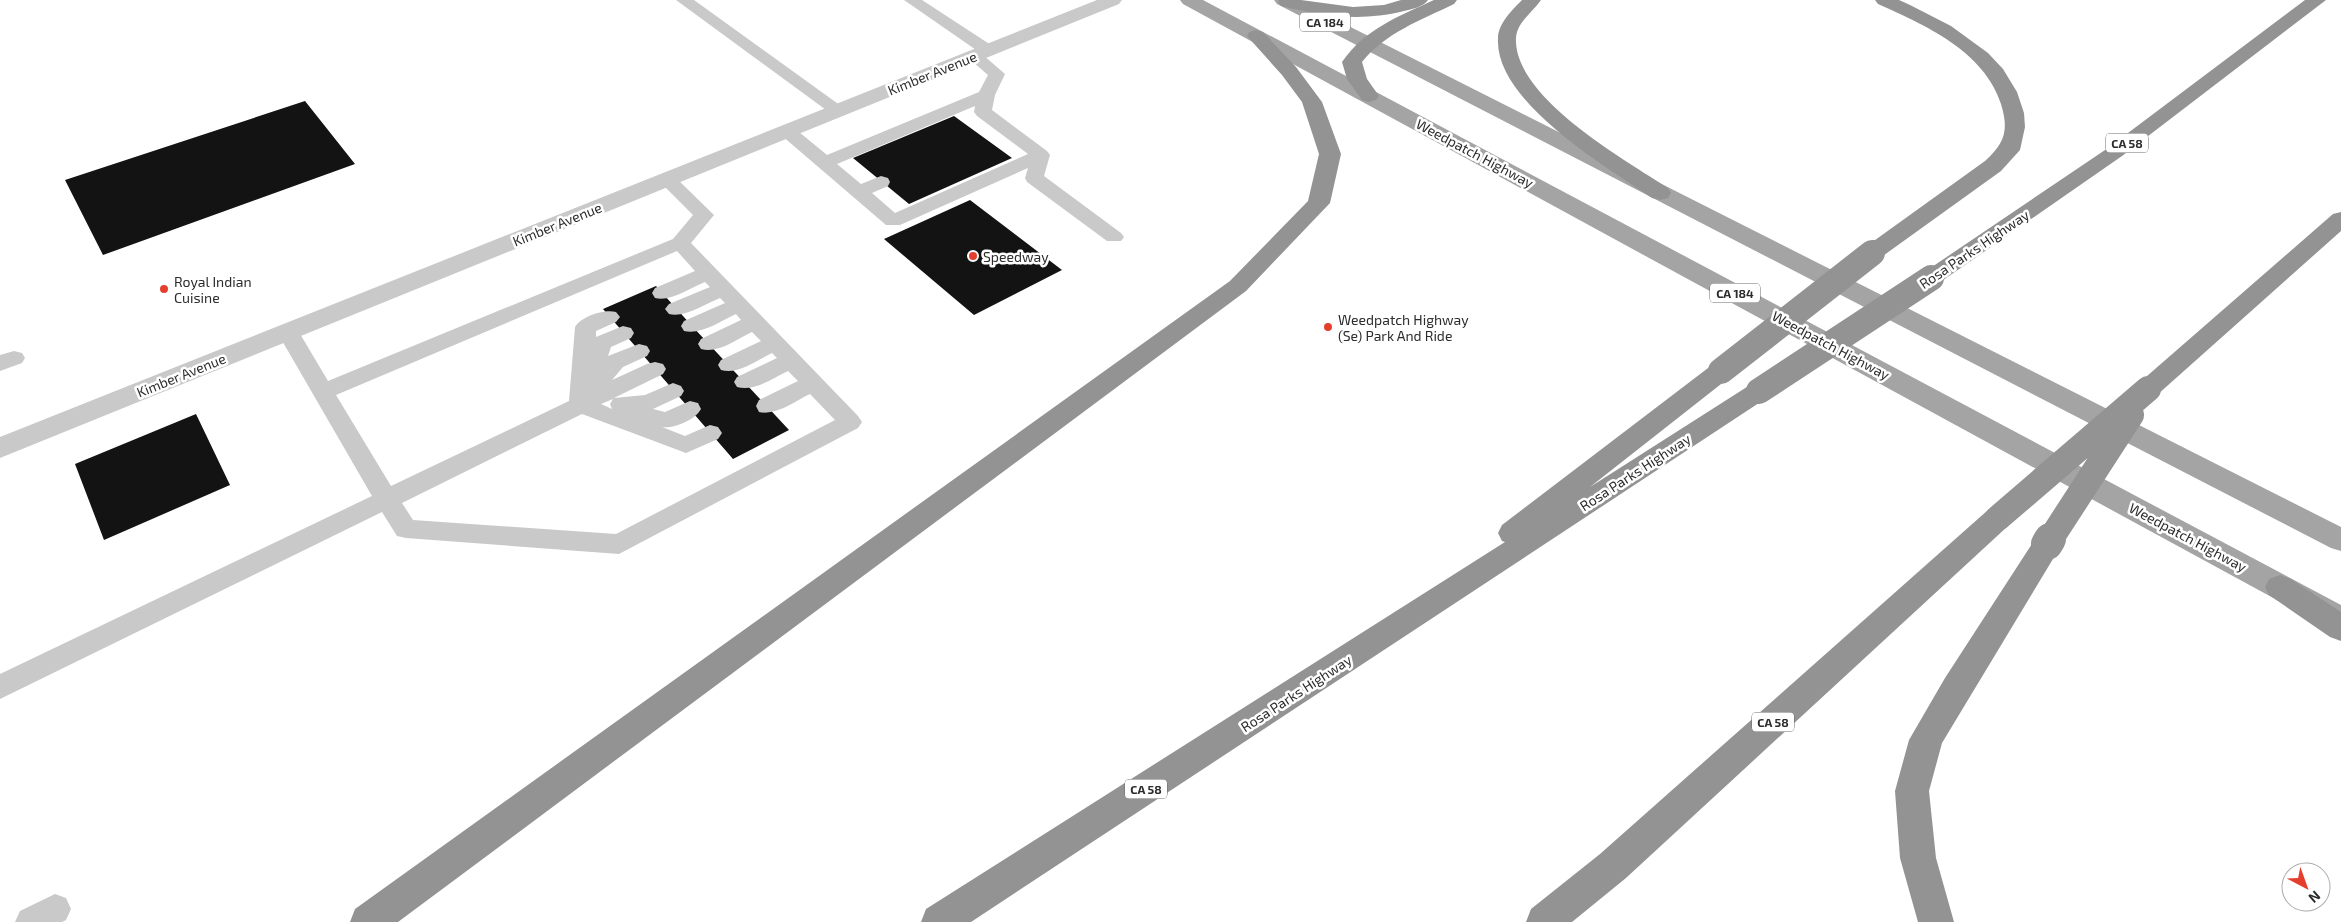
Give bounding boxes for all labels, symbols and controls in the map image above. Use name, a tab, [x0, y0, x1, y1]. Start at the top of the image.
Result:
road number: CA 184	[1300, 13, 1350, 32]
street label: Kimber Avenue	[885, 47, 979, 99]
street label: Weedpatch Highway	[1413, 115, 1537, 191]
road number: CA 58	[2106, 134, 2148, 152]
street label: Kimber Avenue	[510, 198, 604, 250]
street label: Rosa Parks Highway	[1916, 206, 2033, 292]
place label: Speedway	[983, 248, 1049, 265]
marker: Speedway	[967, 250, 979, 262]
place label: Royal Indian Cuisine	[174, 273, 252, 306]
marker: Royal Indian Cuisine	[158, 283, 170, 295]
road number: CA 184	[1710, 284, 1760, 302]
street label: Weedpatch Highway	[1769, 307, 1893, 383]
place label: Weedpatch Highway (Se) Park And Ride	[1338, 311, 1469, 344]
marker: Weedpatch Highway (Se) Park And Ride	[1322, 321, 1334, 333]
street label: Kimber Avenue	[134, 349, 228, 401]
street label: Rosa Parks Highway	[1576, 430, 1694, 514]
street label: Weedpatch Highway	[2126, 499, 2250, 575]
street label: Rosa Parks Highway	[1237, 651, 1355, 735]
road number: CA 58	[1752, 712, 1794, 732]
road number: CA 58	[1125, 780, 1167, 799]
north arrow	[2281, 862, 2331, 912]
text: N	[2305, 887, 2324, 907]

